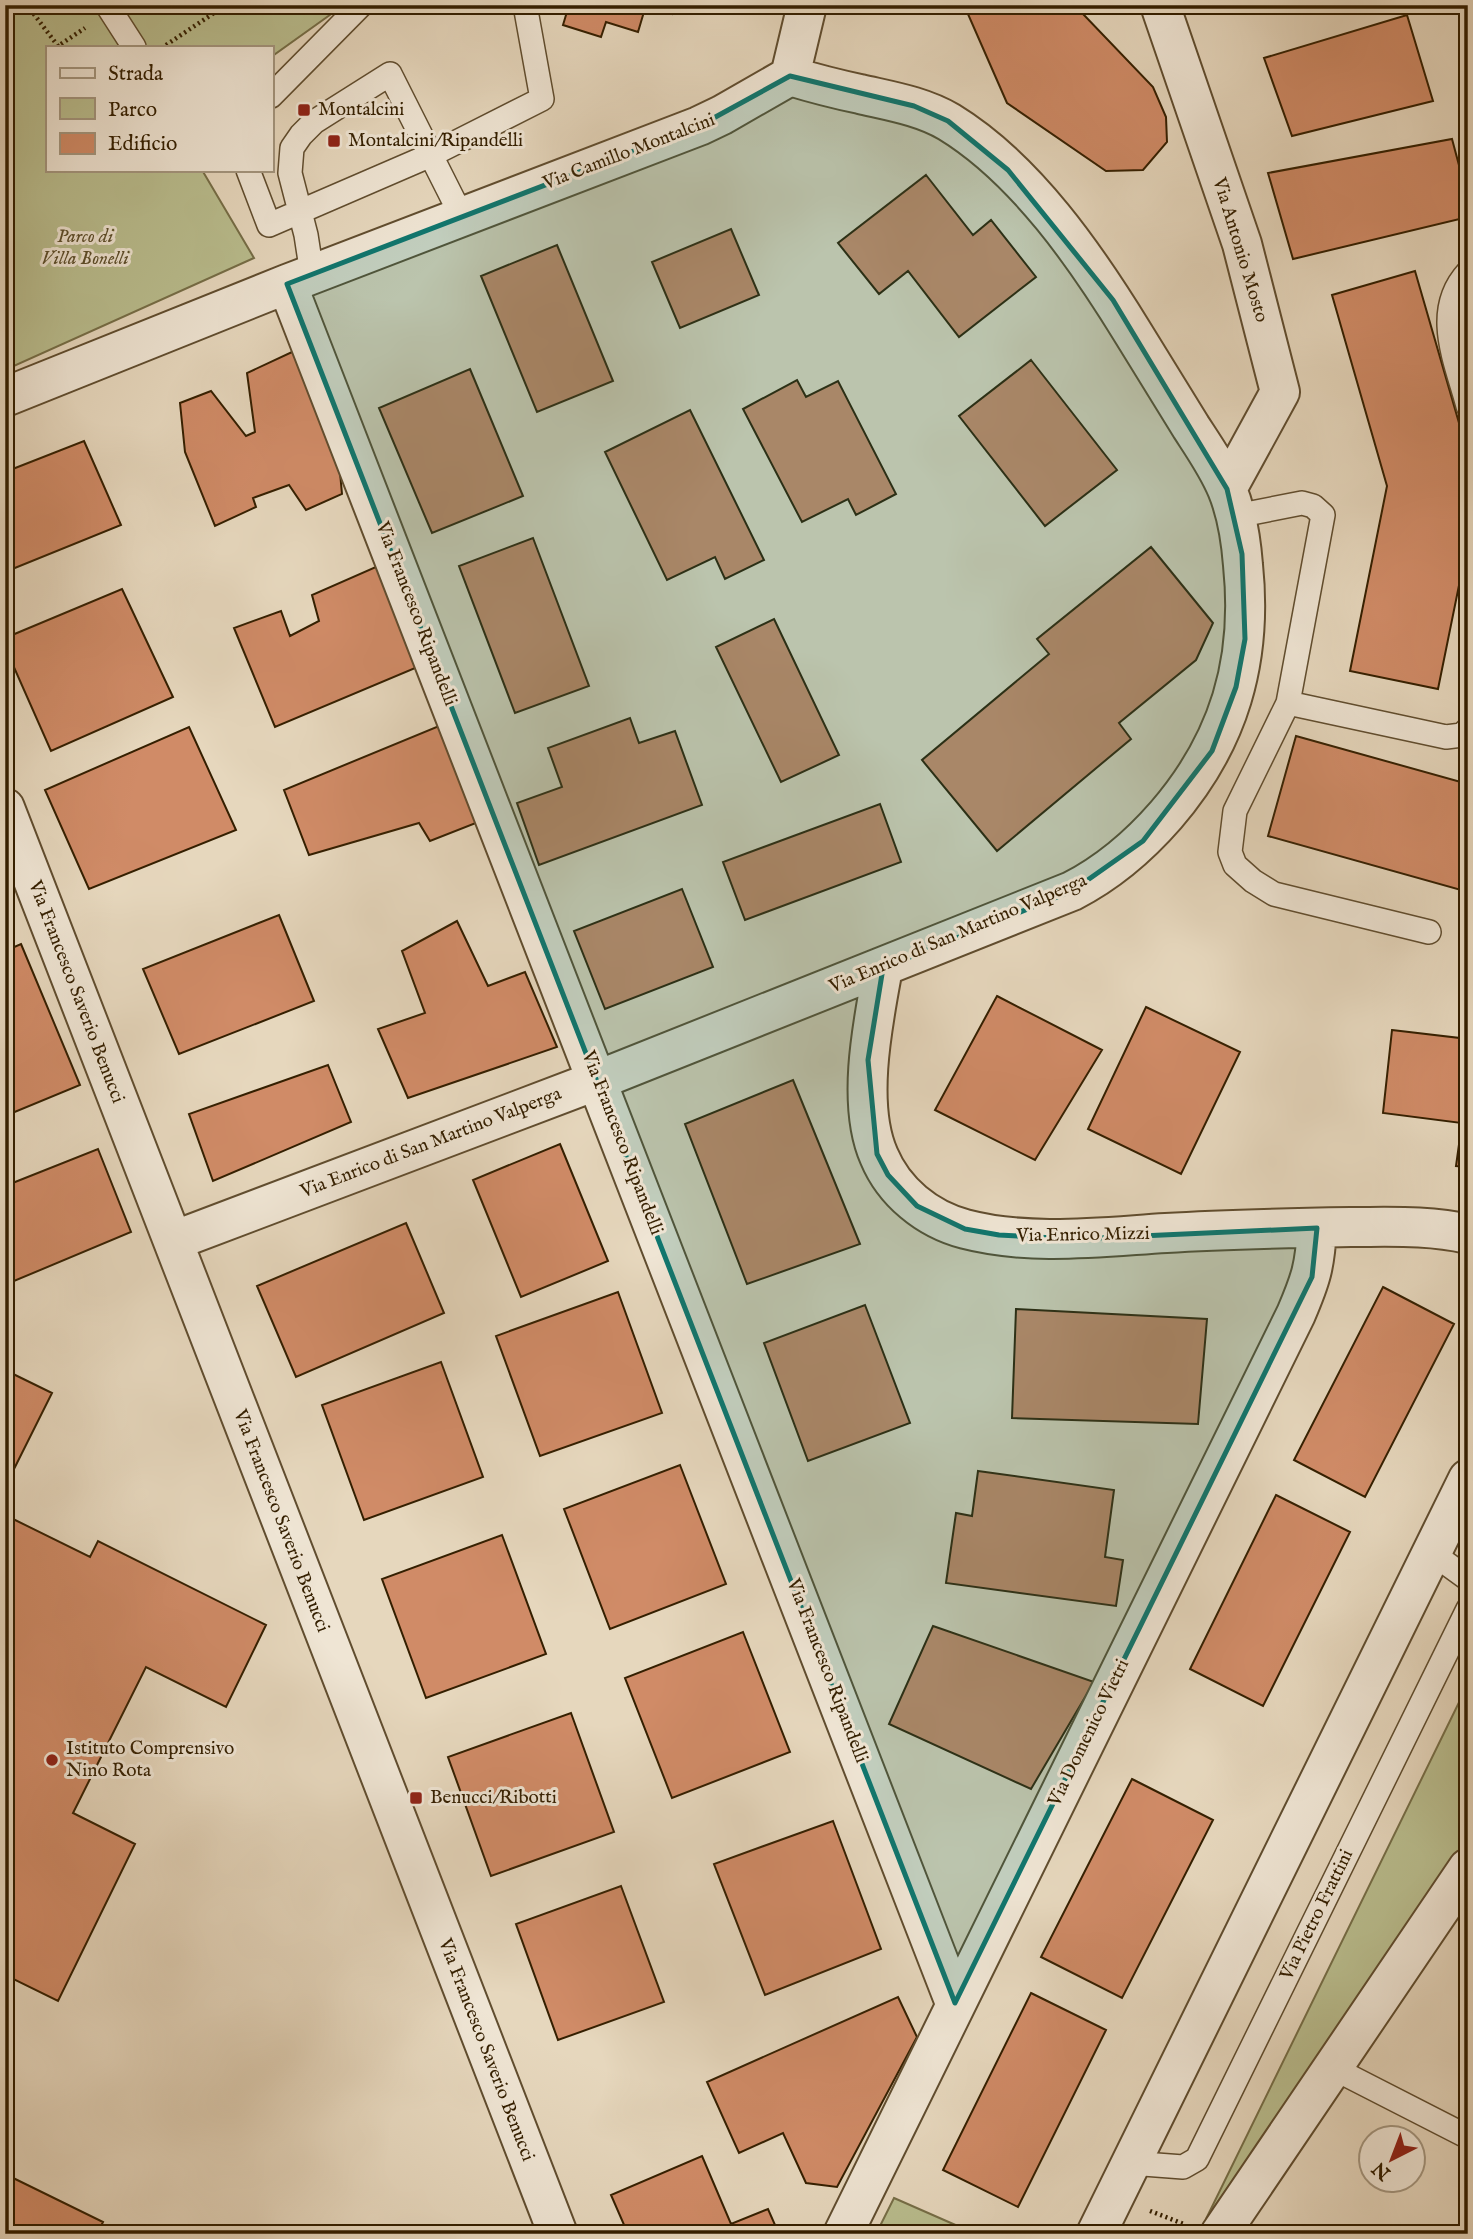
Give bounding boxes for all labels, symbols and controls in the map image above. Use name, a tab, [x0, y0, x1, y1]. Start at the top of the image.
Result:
legend	[46, 46, 273, 172]
text: Strada	[108, 61, 164, 88]
text: Parco	[108, 97, 157, 124]
place label: Montalcini	[318, 98, 404, 122]
marker: Montalcini	[296, 102, 312, 118]
street label: Via Camillo Montalcini	[539, 108, 718, 196]
place label: Montalcini/Ripandelli	[348, 129, 523, 153]
text: Edificio	[108, 131, 177, 158]
marker: Montalcini/Ripandelli	[326, 133, 342, 149]
street label: Via Antonio Mosto	[1206, 174, 1273, 325]
park label: Parco di Villa Bonelli	[41, 225, 130, 271]
street label: Via Francesco Ripandelli	[369, 518, 462, 710]
street label: Via Enrico di San Martino Valperga	[825, 868, 1091, 1000]
street label: Via Francesco Saverio Benucci	[22, 876, 130, 1107]
street label: Via Francesco Ripandelli	[575, 1047, 668, 1239]
street label: Via Enrico di San Martino Valperga	[296, 1082, 566, 1204]
street label: Via Enrico Mizzi	[1015, 1222, 1150, 1248]
street label: Via Francesco Saverio Benucci	[227, 1405, 335, 1636]
street label: Via Francesco Ripandelli	[780, 1575, 873, 1767]
street label: Via Domenico Vietri	[1042, 1655, 1135, 1812]
place label: Istituto Comprensivo Nino Rota	[66, 1737, 234, 1783]
marker: Istituto Comprensivo Nino Rota	[44, 1752, 60, 1768]
place label: Benucci/Ribotti	[430, 1786, 557, 1810]
marker: Benucci/Ribotti	[408, 1790, 424, 1806]
street label: Via Pietro Frattini	[1274, 1846, 1359, 1985]
street label: Via Francesco Saverio Benucci	[432, 1934, 540, 2165]
north arrow	[1358, 2124, 1428, 2194]
text: N	[1367, 2155, 1397, 2185]

